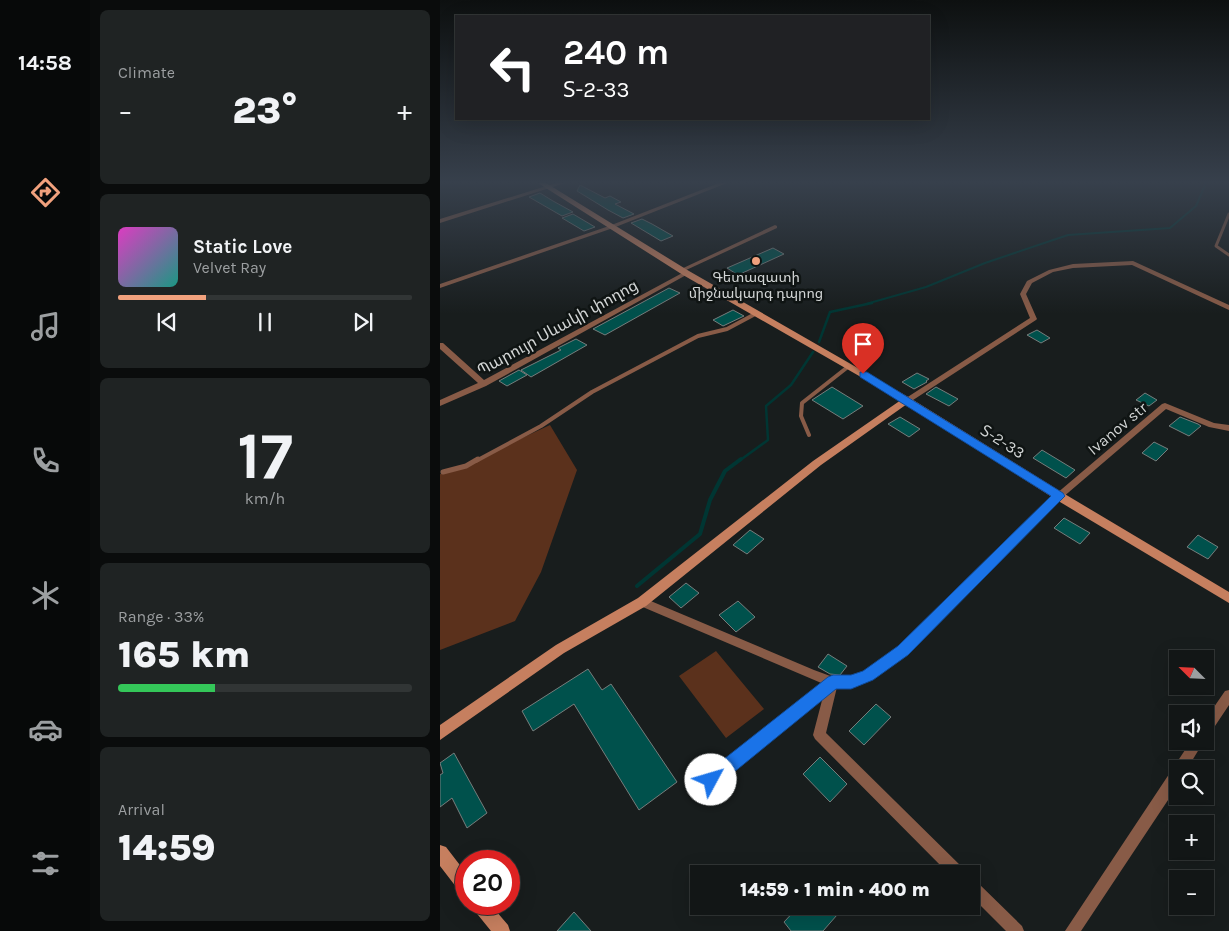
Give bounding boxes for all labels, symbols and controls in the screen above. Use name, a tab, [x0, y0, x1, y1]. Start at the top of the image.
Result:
text: 240 m	[563, 32, 669, 73]
icon: left	[480, 35, 545, 100]
text: 14:58	[18, 50, 72, 76]
text: Climate	[118, 63, 175, 82]
text: Տ-2-33	[563, 77, 630, 103]
text: 23°	[232, 88, 298, 133]
text: −	[118, 94, 133, 127]
text: +	[397, 94, 412, 127]
icon: directions	[28, 175, 63, 210]
text: Static Love	[193, 236, 292, 258]
marker: Գետազատի միջնակարգ դպրոց	[750, 255, 762, 267]
text: Velvet Ray	[193, 258, 266, 277]
place label: Գետազատի միջնակարգ դպրոց	[689, 269, 823, 302]
street label: Պարույր Սևակի փողոց	[473, 275, 641, 380]
icon: previous	[153, 308, 181, 336]
icon: pause	[251, 308, 279, 336]
icon: next	[349, 308, 377, 336]
icon: music	[28, 309, 63, 344]
pin	[842, 323, 884, 374]
icon: arrive	[849, 330, 877, 358]
street label: Ivanov str	[1084, 398, 1151, 459]
text: 17	[237, 418, 293, 494]
street label: Տ-2-33	[977, 421, 1028, 462]
icon: phone	[28, 443, 63, 478]
text: km/h	[245, 489, 285, 508]
icon: climate	[28, 578, 63, 613]
text: Range · 33%	[118, 607, 204, 626]
text: 165 km	[118, 632, 250, 677]
north arrow	[1169, 650, 1214, 695]
map controls	[1169, 650, 1214, 915]
button: sound	[1169, 705, 1214, 750]
icon: car	[28, 712, 63, 747]
position arrow	[684, 753, 736, 805]
button: search	[1169, 760, 1214, 805]
text: Arrival	[118, 800, 165, 819]
button: +	[1169, 815, 1214, 860]
text: 14:59	[118, 825, 216, 870]
icon: filters	[28, 846, 63, 881]
speed limit sign: 20	[455, 850, 520, 915]
button: −	[1169, 870, 1214, 915]
text: 14:59 · 1 min · 400 m	[740, 879, 930, 901]

